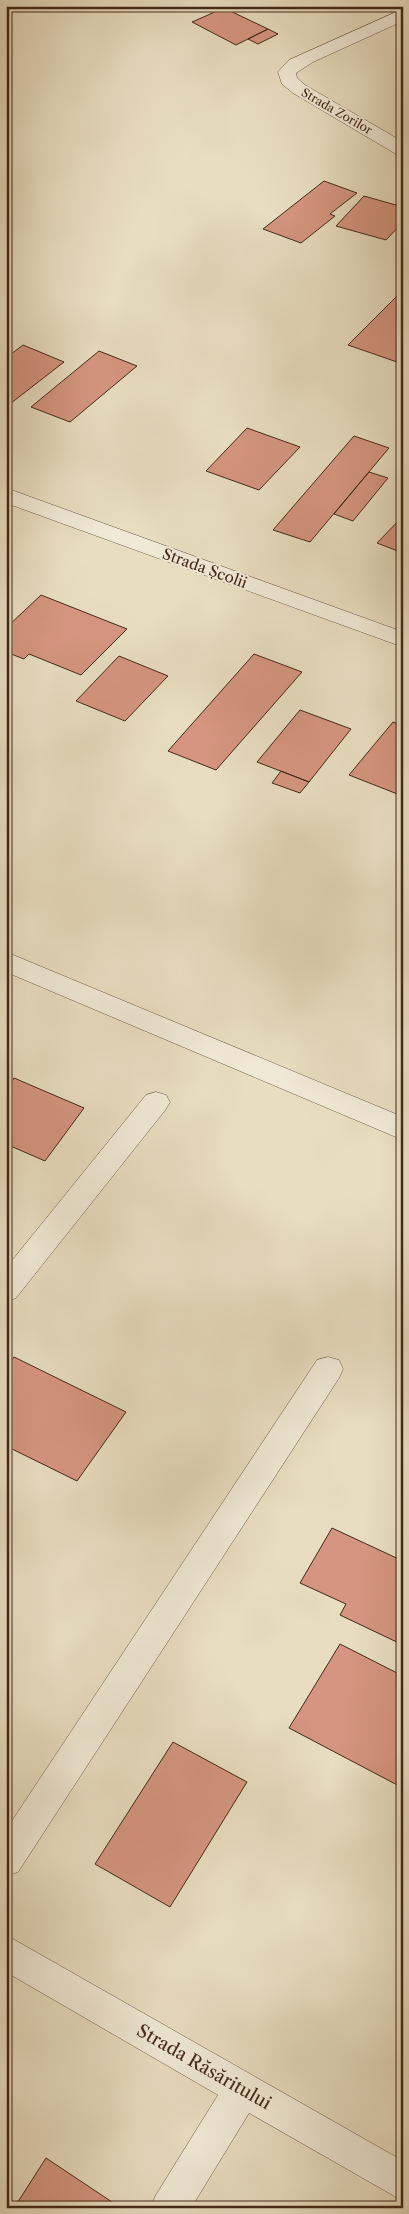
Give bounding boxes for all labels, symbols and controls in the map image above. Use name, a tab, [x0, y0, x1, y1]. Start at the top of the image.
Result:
street label: Strada Zorilor	[299, 85, 375, 137]
street label: Strada Școlii	[160, 544, 250, 592]
street label: Strada Răsăritului	[133, 2020, 276, 2115]

